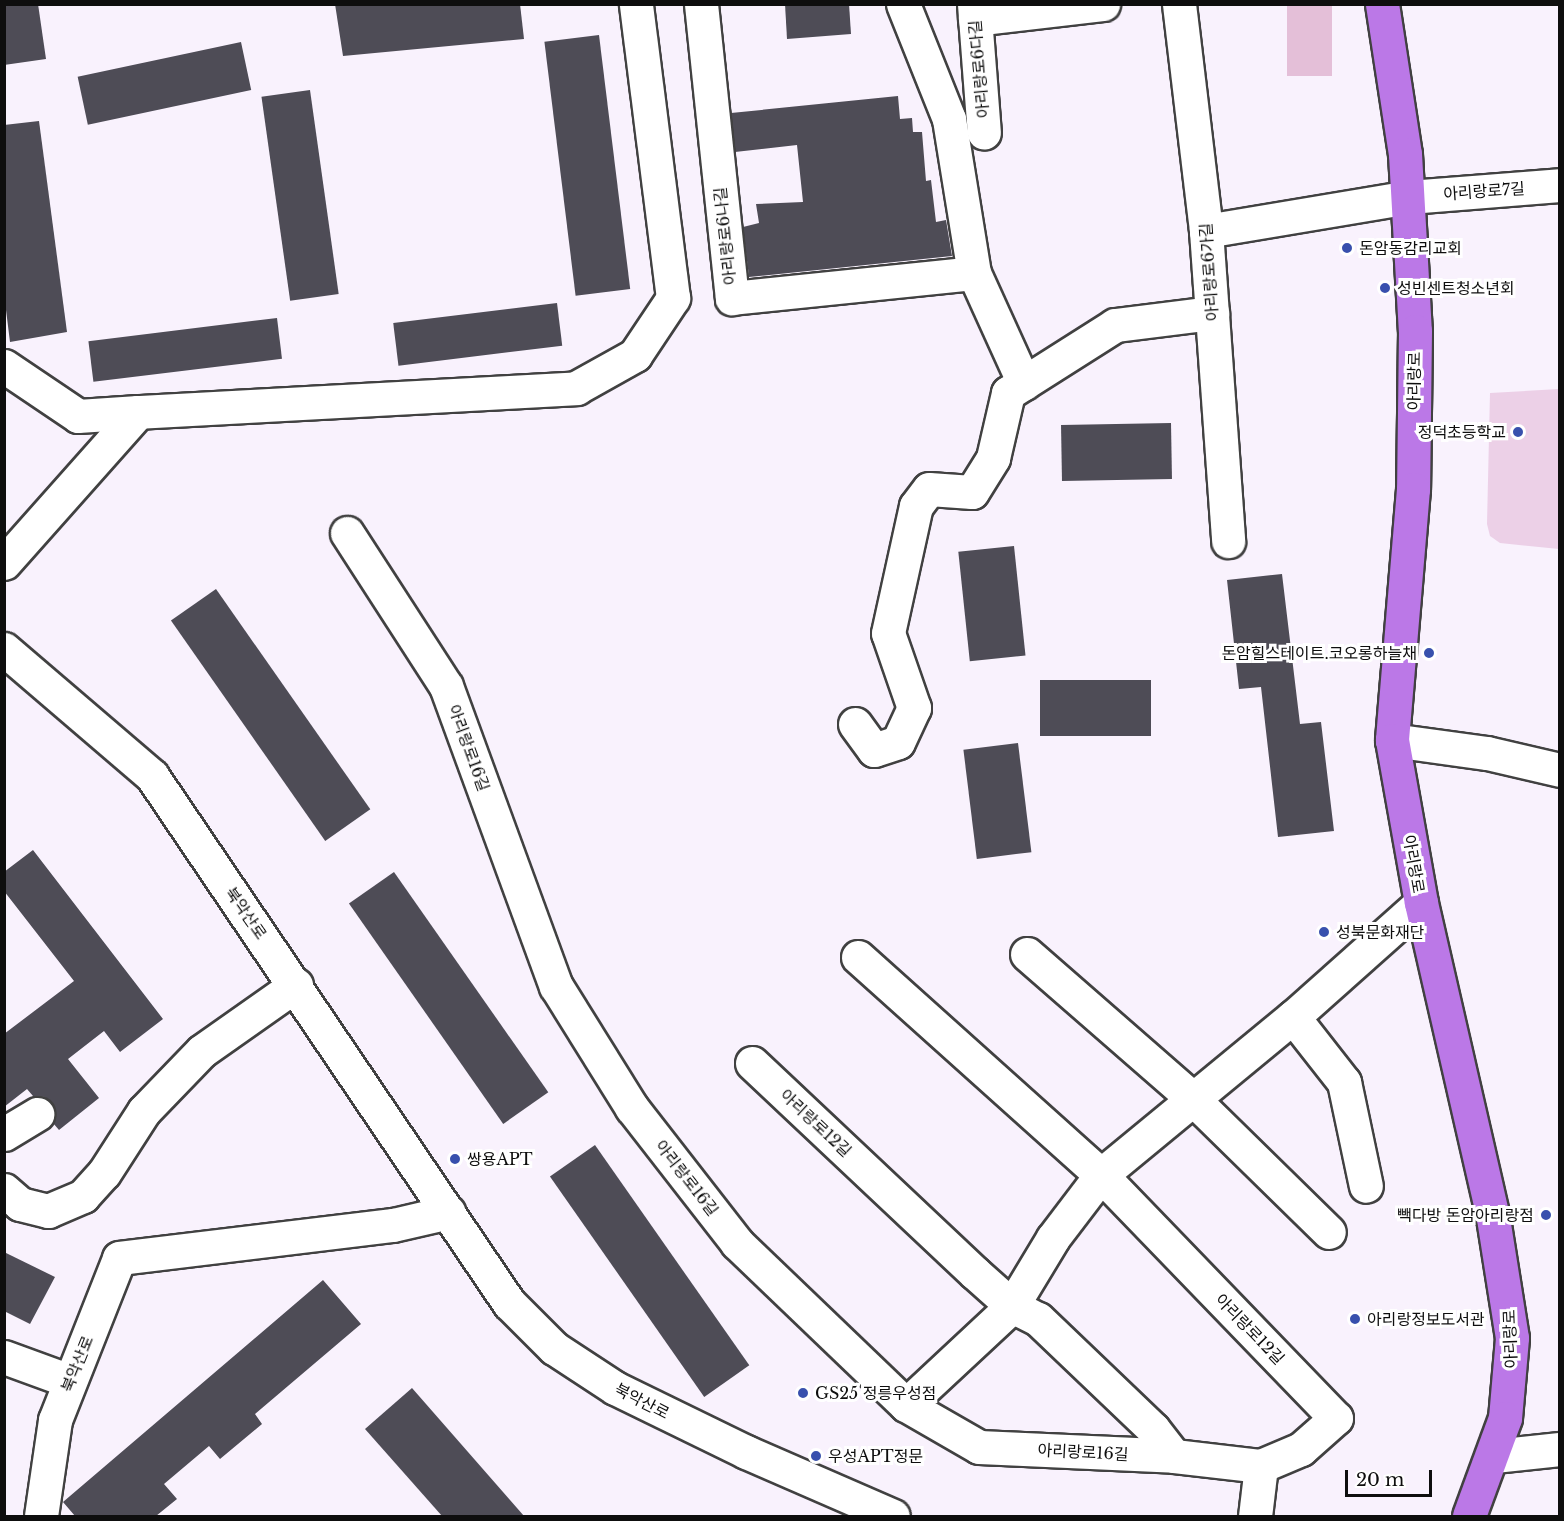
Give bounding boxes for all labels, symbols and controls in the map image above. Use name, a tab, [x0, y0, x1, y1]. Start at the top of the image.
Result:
street label: 아리랑로6다길	[965, 19, 993, 119]
street label: 아리랑로7길	[1443, 179, 1525, 203]
street label: 아리랑로6나길	[710, 186, 740, 286]
street label: 아리랑로6가길	[1196, 222, 1222, 322]
place label: 돈암동감리교회	[1359, 238, 1462, 258]
marker: 돈암동감리교회	[1340, 241, 1354, 255]
place label: 성빈센트청소년회	[1397, 278, 1515, 298]
marker: 성빈센트청소년회	[1378, 281, 1392, 295]
street label: 아리랑로	[1404, 351, 1424, 411]
place label: 정덕초등학교	[1418, 422, 1506, 442]
marker: 정덕초등학교	[1511, 425, 1525, 439]
place label: 돈암힐스테이트.코오롱하늘채	[1221, 643, 1417, 663]
marker: 돈암힐스테이트.코오롱하늘채	[1422, 646, 1436, 660]
street label: 아리랑로16길	[444, 702, 494, 794]
street label: 아리랑로	[1399, 833, 1429, 895]
street label: 북악산로	[221, 883, 271, 943]
place label: 성북문화재단	[1336, 922, 1424, 942]
marker: 성북문화재단	[1317, 925, 1331, 939]
street label: 아리랑로12길	[776, 1085, 856, 1161]
street label: 아리랑로16길	[651, 1136, 723, 1220]
place label: 쌍용APT	[467, 1149, 533, 1169]
marker: 쌍용APT	[448, 1152, 462, 1166]
place label: 빽다방 돈암아리랑점	[1397, 1205, 1534, 1225]
marker: 빽다방 돈암아리랑점	[1539, 1208, 1553, 1222]
street label: 아리랑로12길	[1212, 1290, 1288, 1368]
place label: 아리랑정보도서관	[1367, 1309, 1485, 1329]
street label: 아리랑로	[1499, 1309, 1521, 1369]
marker: 아리랑정보도서관	[1348, 1312, 1362, 1326]
street label: 북악산로	[57, 1333, 97, 1395]
street label: 북악산로	[611, 1379, 673, 1423]
place label: GS25 정릉우성점	[815, 1383, 936, 1403]
marker: GS25 정릉우성점	[796, 1386, 810, 1400]
street label: 아리랑로16길	[1037, 1440, 1129, 1464]
place label: 우성APT정문	[828, 1446, 923, 1466]
marker: 우성APT정문	[809, 1449, 823, 1463]
scale bar	[1348, 1458, 1435, 1496]
text: 20 m	[1356, 1469, 1404, 1491]

